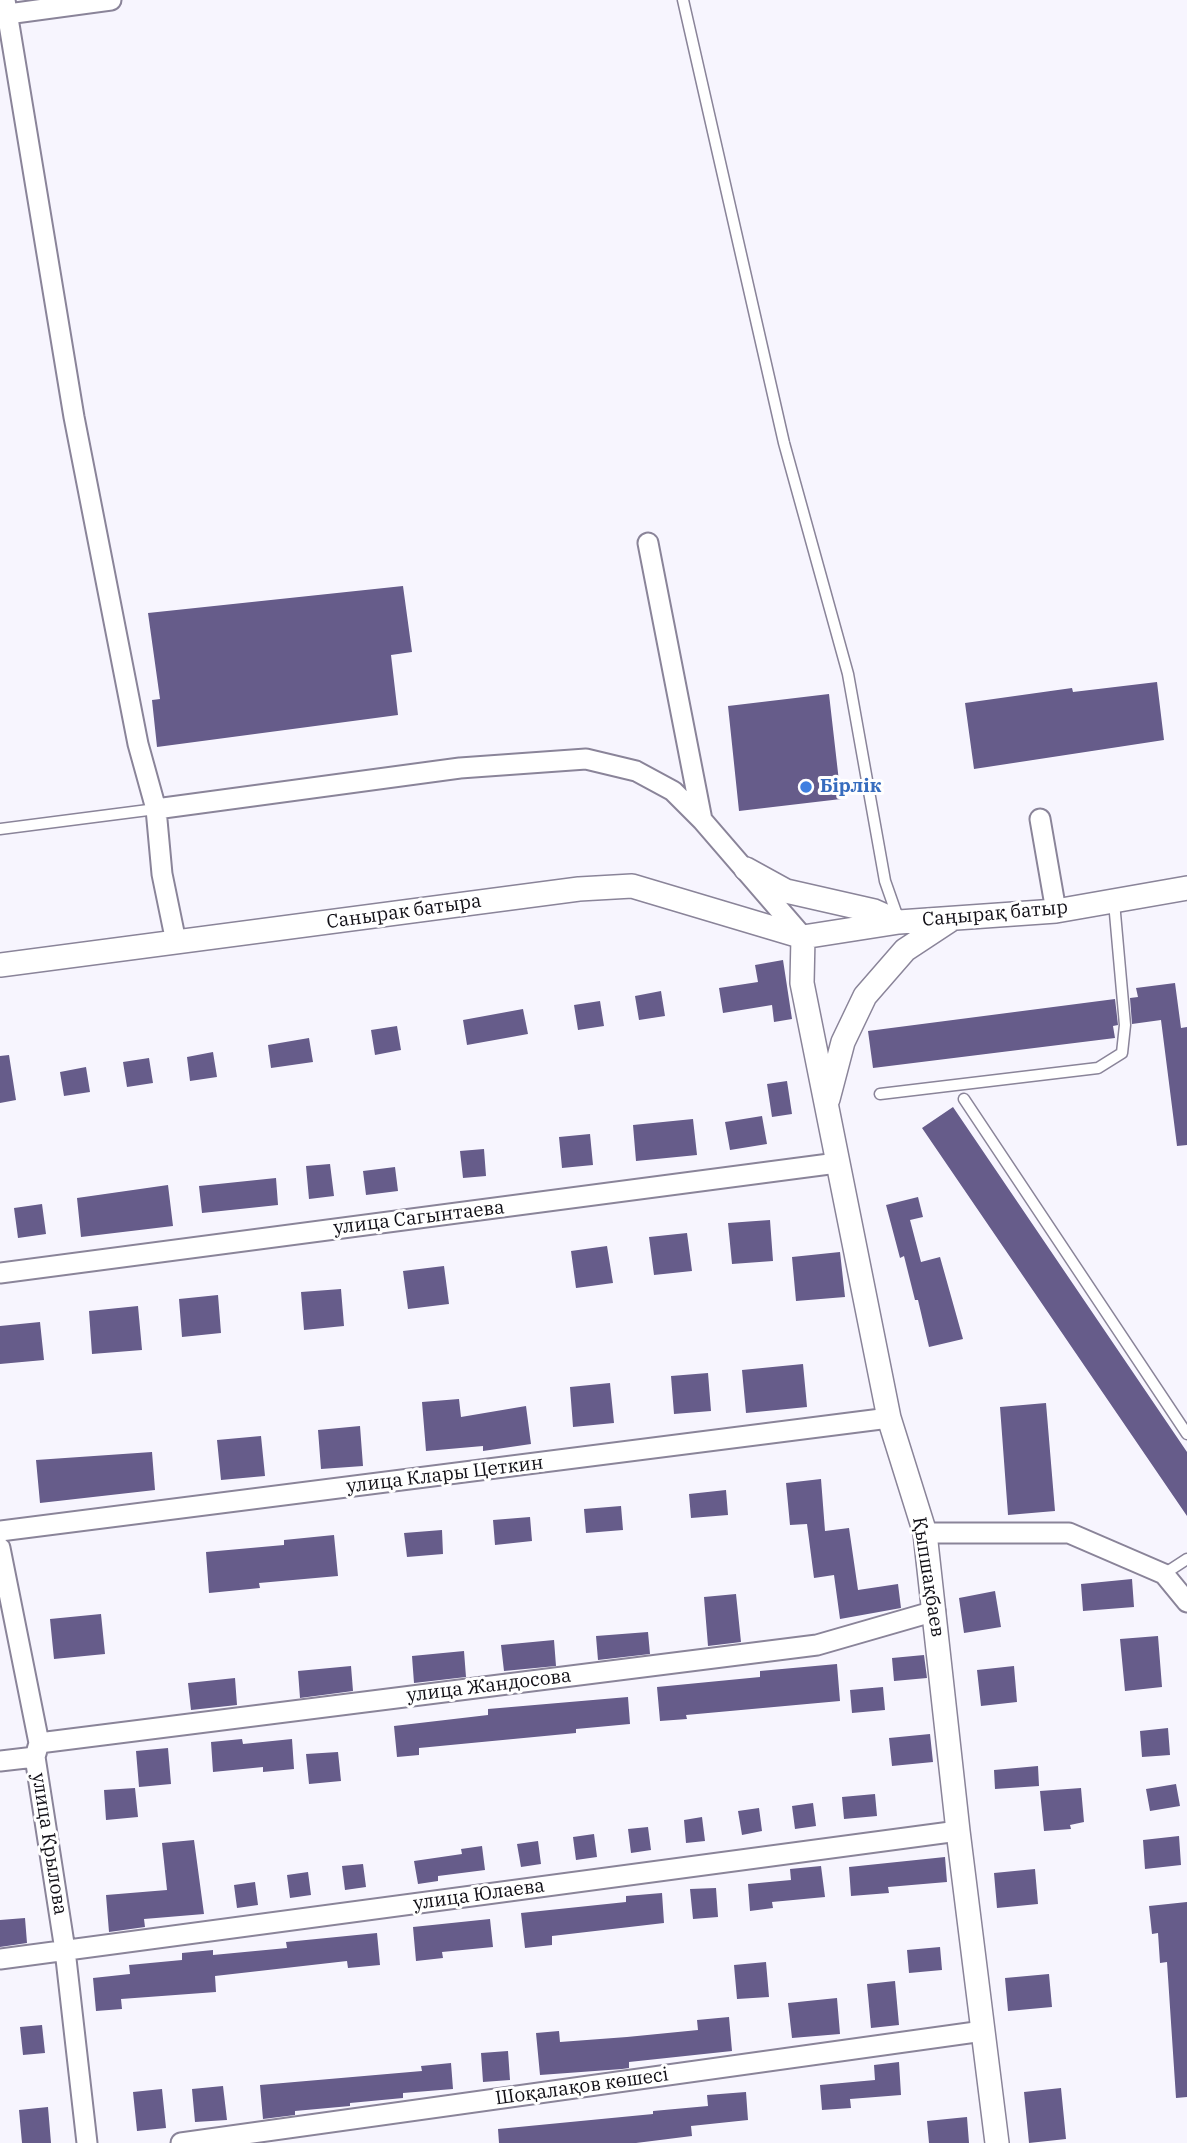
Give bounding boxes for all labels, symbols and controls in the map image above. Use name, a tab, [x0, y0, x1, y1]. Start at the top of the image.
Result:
place label: Бірлік	[820, 776, 881, 798]
marker: Бірлік	[798, 779, 814, 795]
street label: Санырак батыра	[325, 890, 483, 934]
street label: Саңырақ батыр	[921, 896, 1069, 932]
street label: улица Сагынтаева	[332, 1196, 506, 1240]
street label: улица Клары Цеткин	[345, 1452, 545, 1498]
street label: Қыпшақбаев	[907, 1515, 949, 1639]
street label: улица Жандосова	[405, 1665, 573, 1707]
street label: улица Крылова	[27, 1771, 71, 1917]
street label: улица Юлаева	[412, 1875, 546, 1915]
street label: Шоқалақов көшесі	[494, 2064, 670, 2110]

